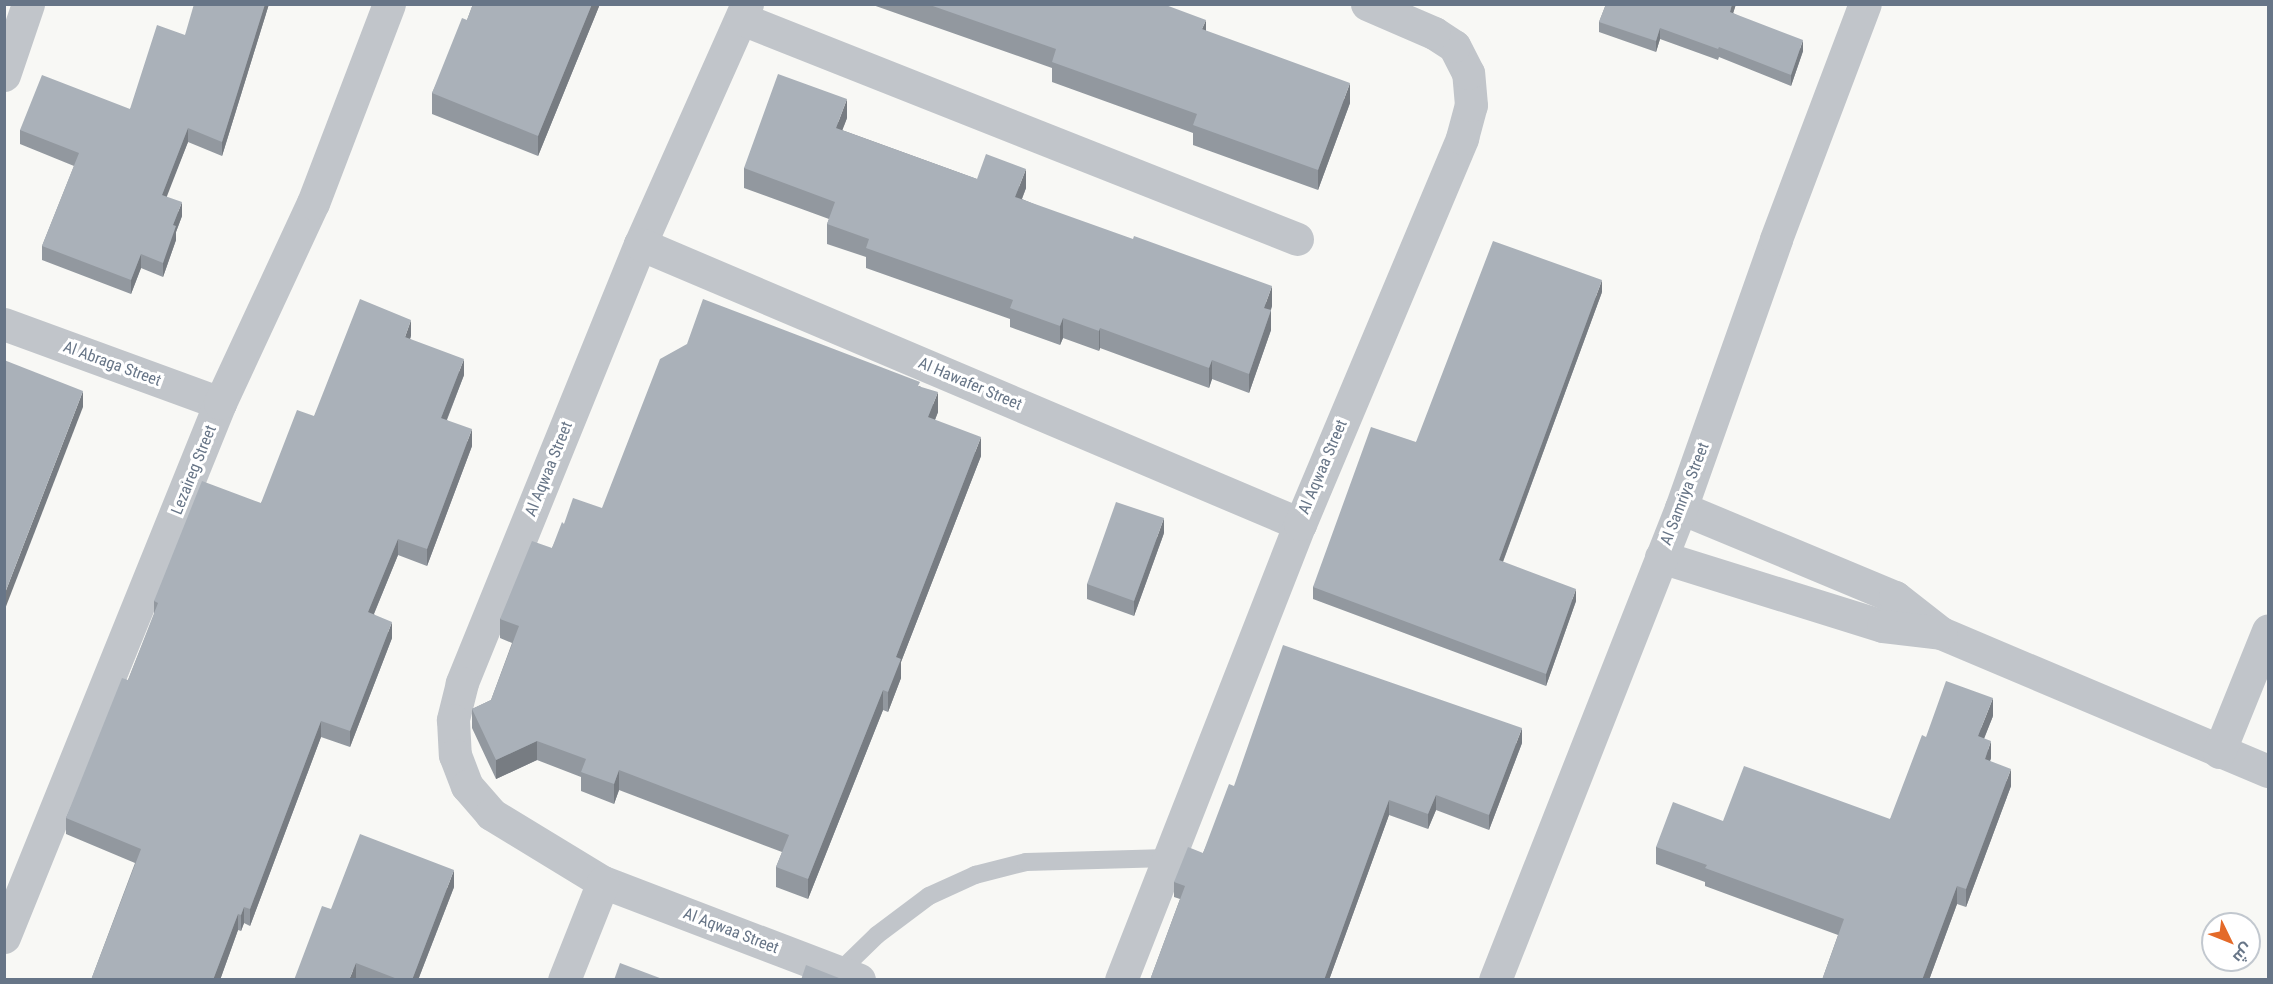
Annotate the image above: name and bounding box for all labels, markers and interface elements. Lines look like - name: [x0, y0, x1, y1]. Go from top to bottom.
- street label: Al Abraga Street: [60, 337, 164, 391]
- street label: Al Hawafer Street: [915, 354, 1025, 414]
- street label: Al Aqwaa Street: [1294, 417, 1352, 517]
- street label: Al Aqwaa Street: [521, 419, 577, 519]
- street label: Lezaireg Street: [167, 422, 221, 518]
- street label: Al Samriya Street: [1657, 440, 1713, 548]
- street label: Al Aqwaa Street: [681, 904, 781, 958]
- north arrow: [2201, 912, 2261, 972]
- text: ش: [2229, 939, 2257, 967]

